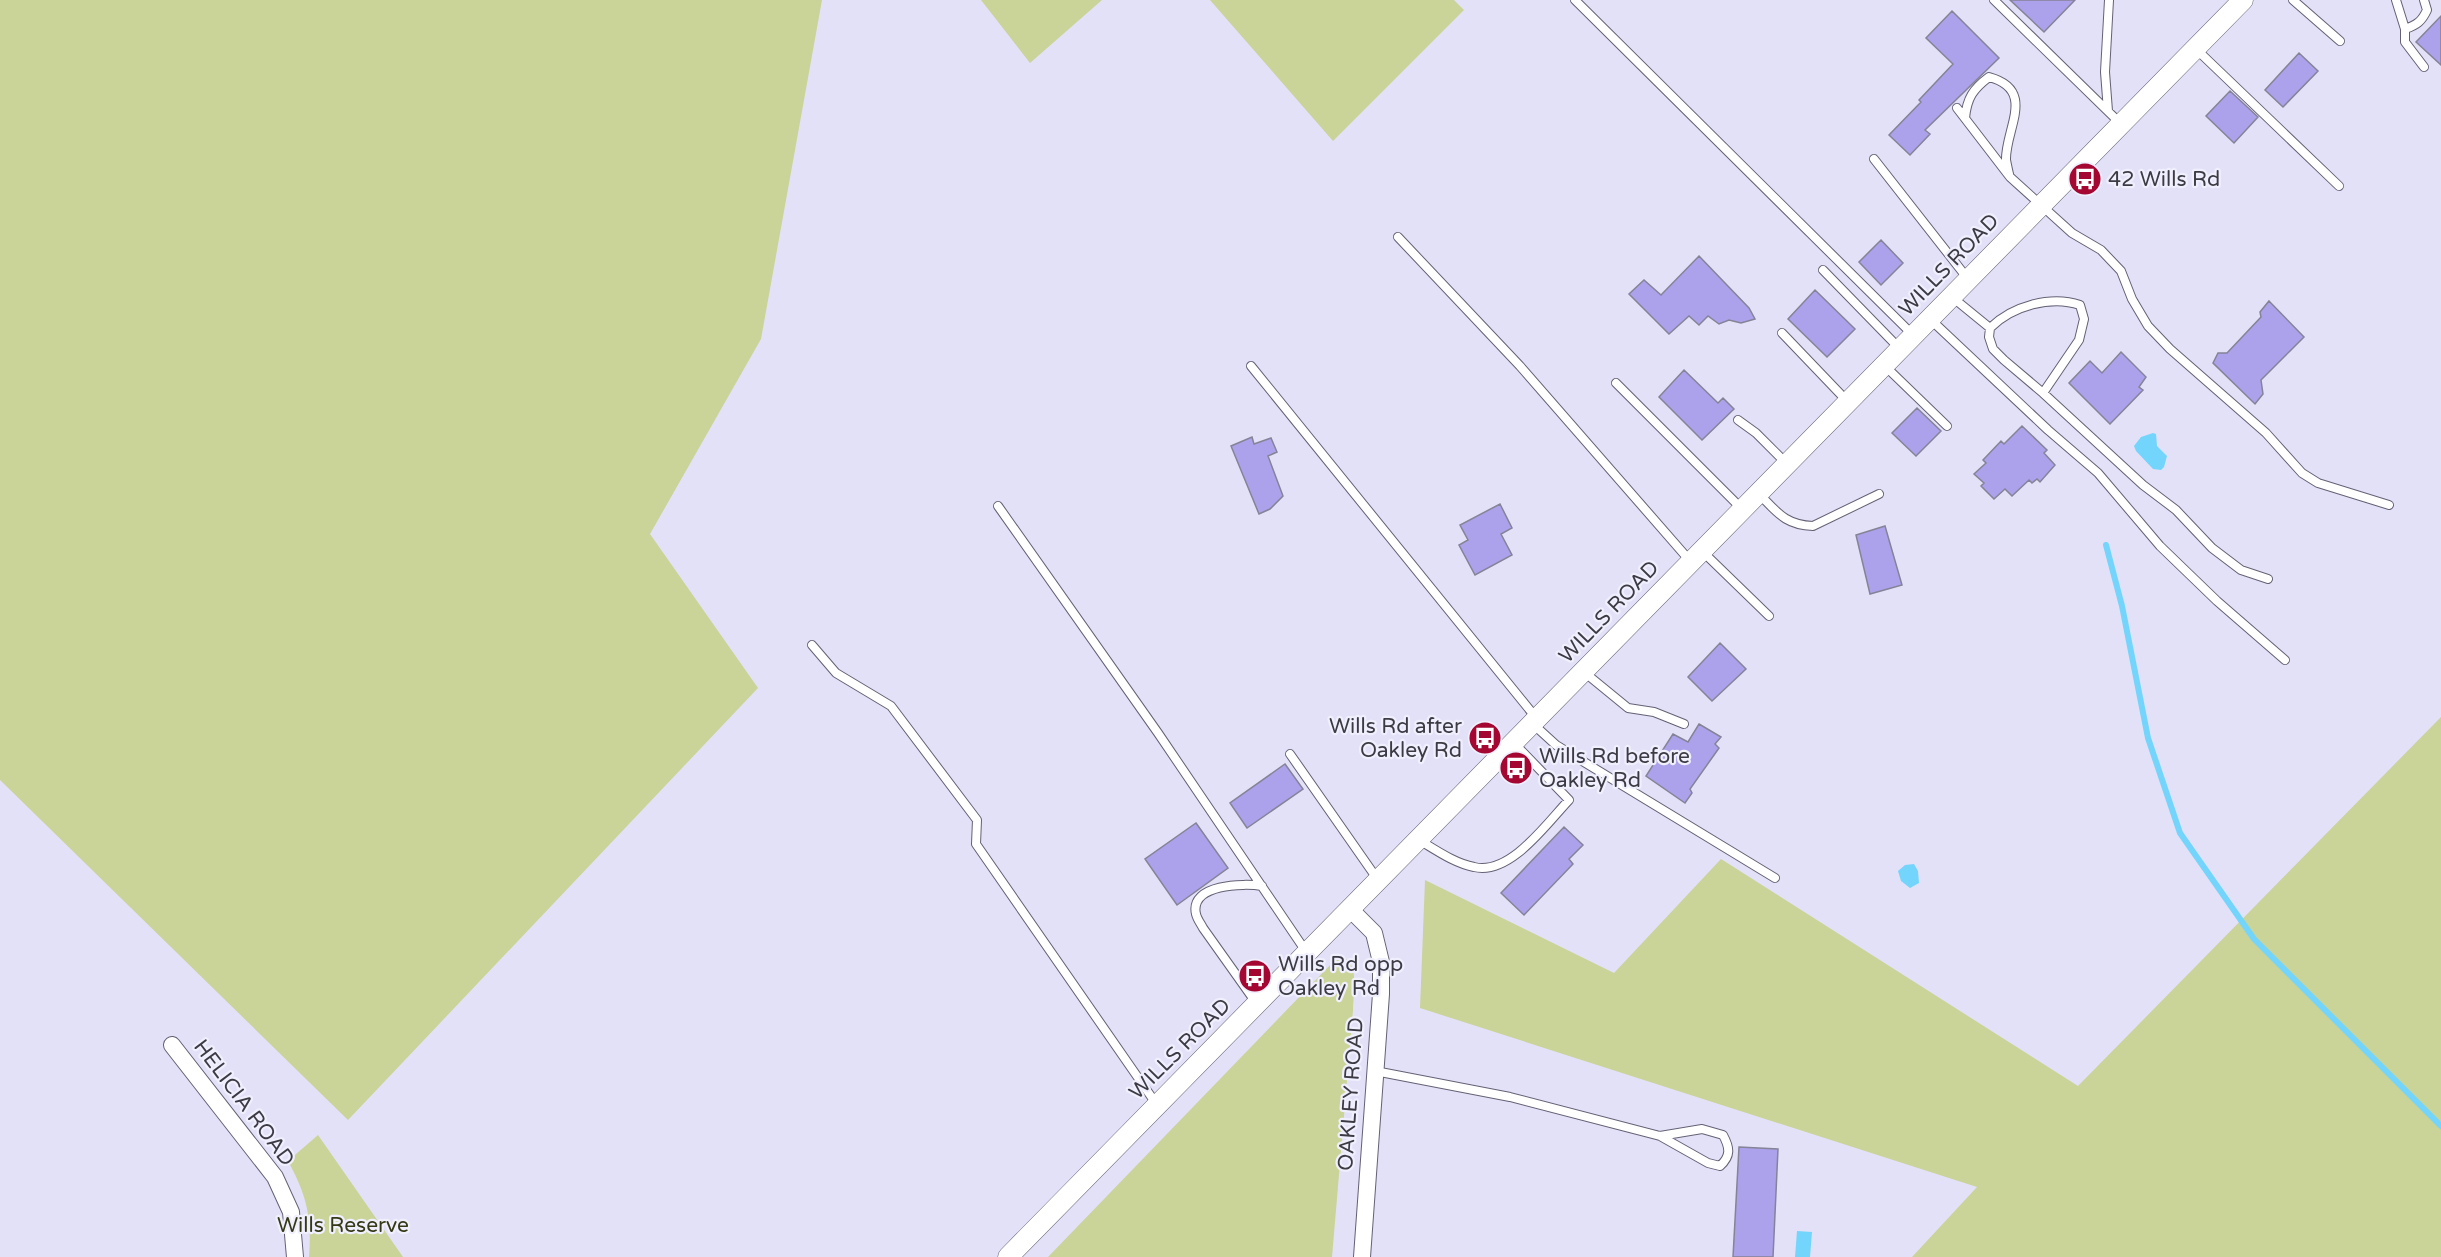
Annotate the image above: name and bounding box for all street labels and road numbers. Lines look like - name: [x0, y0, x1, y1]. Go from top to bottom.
- street label: WILLS ROAD: [1894, 209, 2004, 321]
- street label: WILLS ROAD: [1554, 556, 1664, 668]
- street label: WILLS ROAD: [1124, 993, 1236, 1105]
- street label: OAKLEY ROAD: [1333, 1016, 1369, 1172]
- street label: HELICIA ROAD: [188, 1035, 300, 1171]

